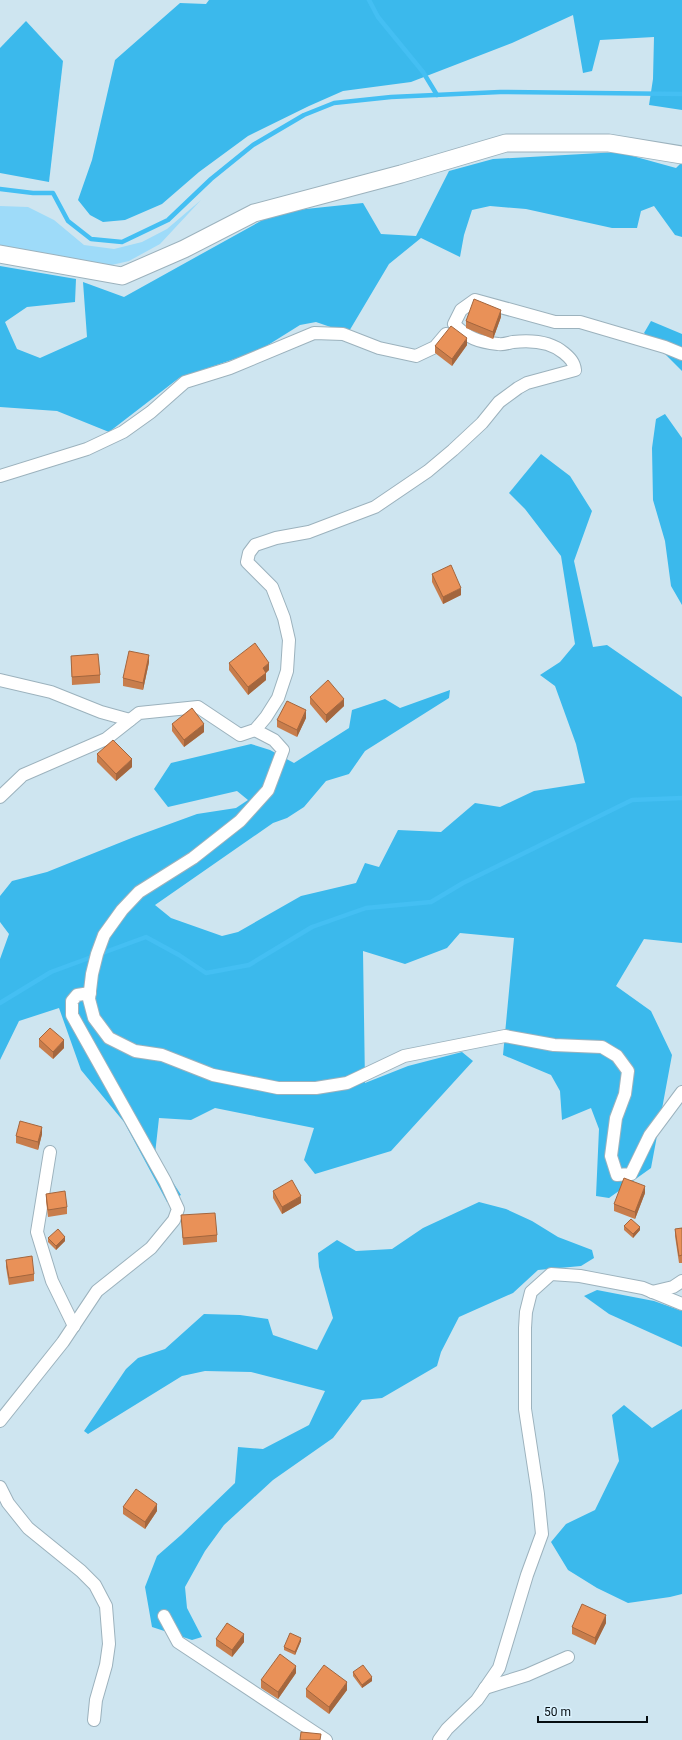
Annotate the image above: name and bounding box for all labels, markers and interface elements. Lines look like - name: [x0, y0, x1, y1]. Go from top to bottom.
- scale bar: [538, 1698, 647, 1724]
- text: 50 m: [544, 1705, 571, 1719]

